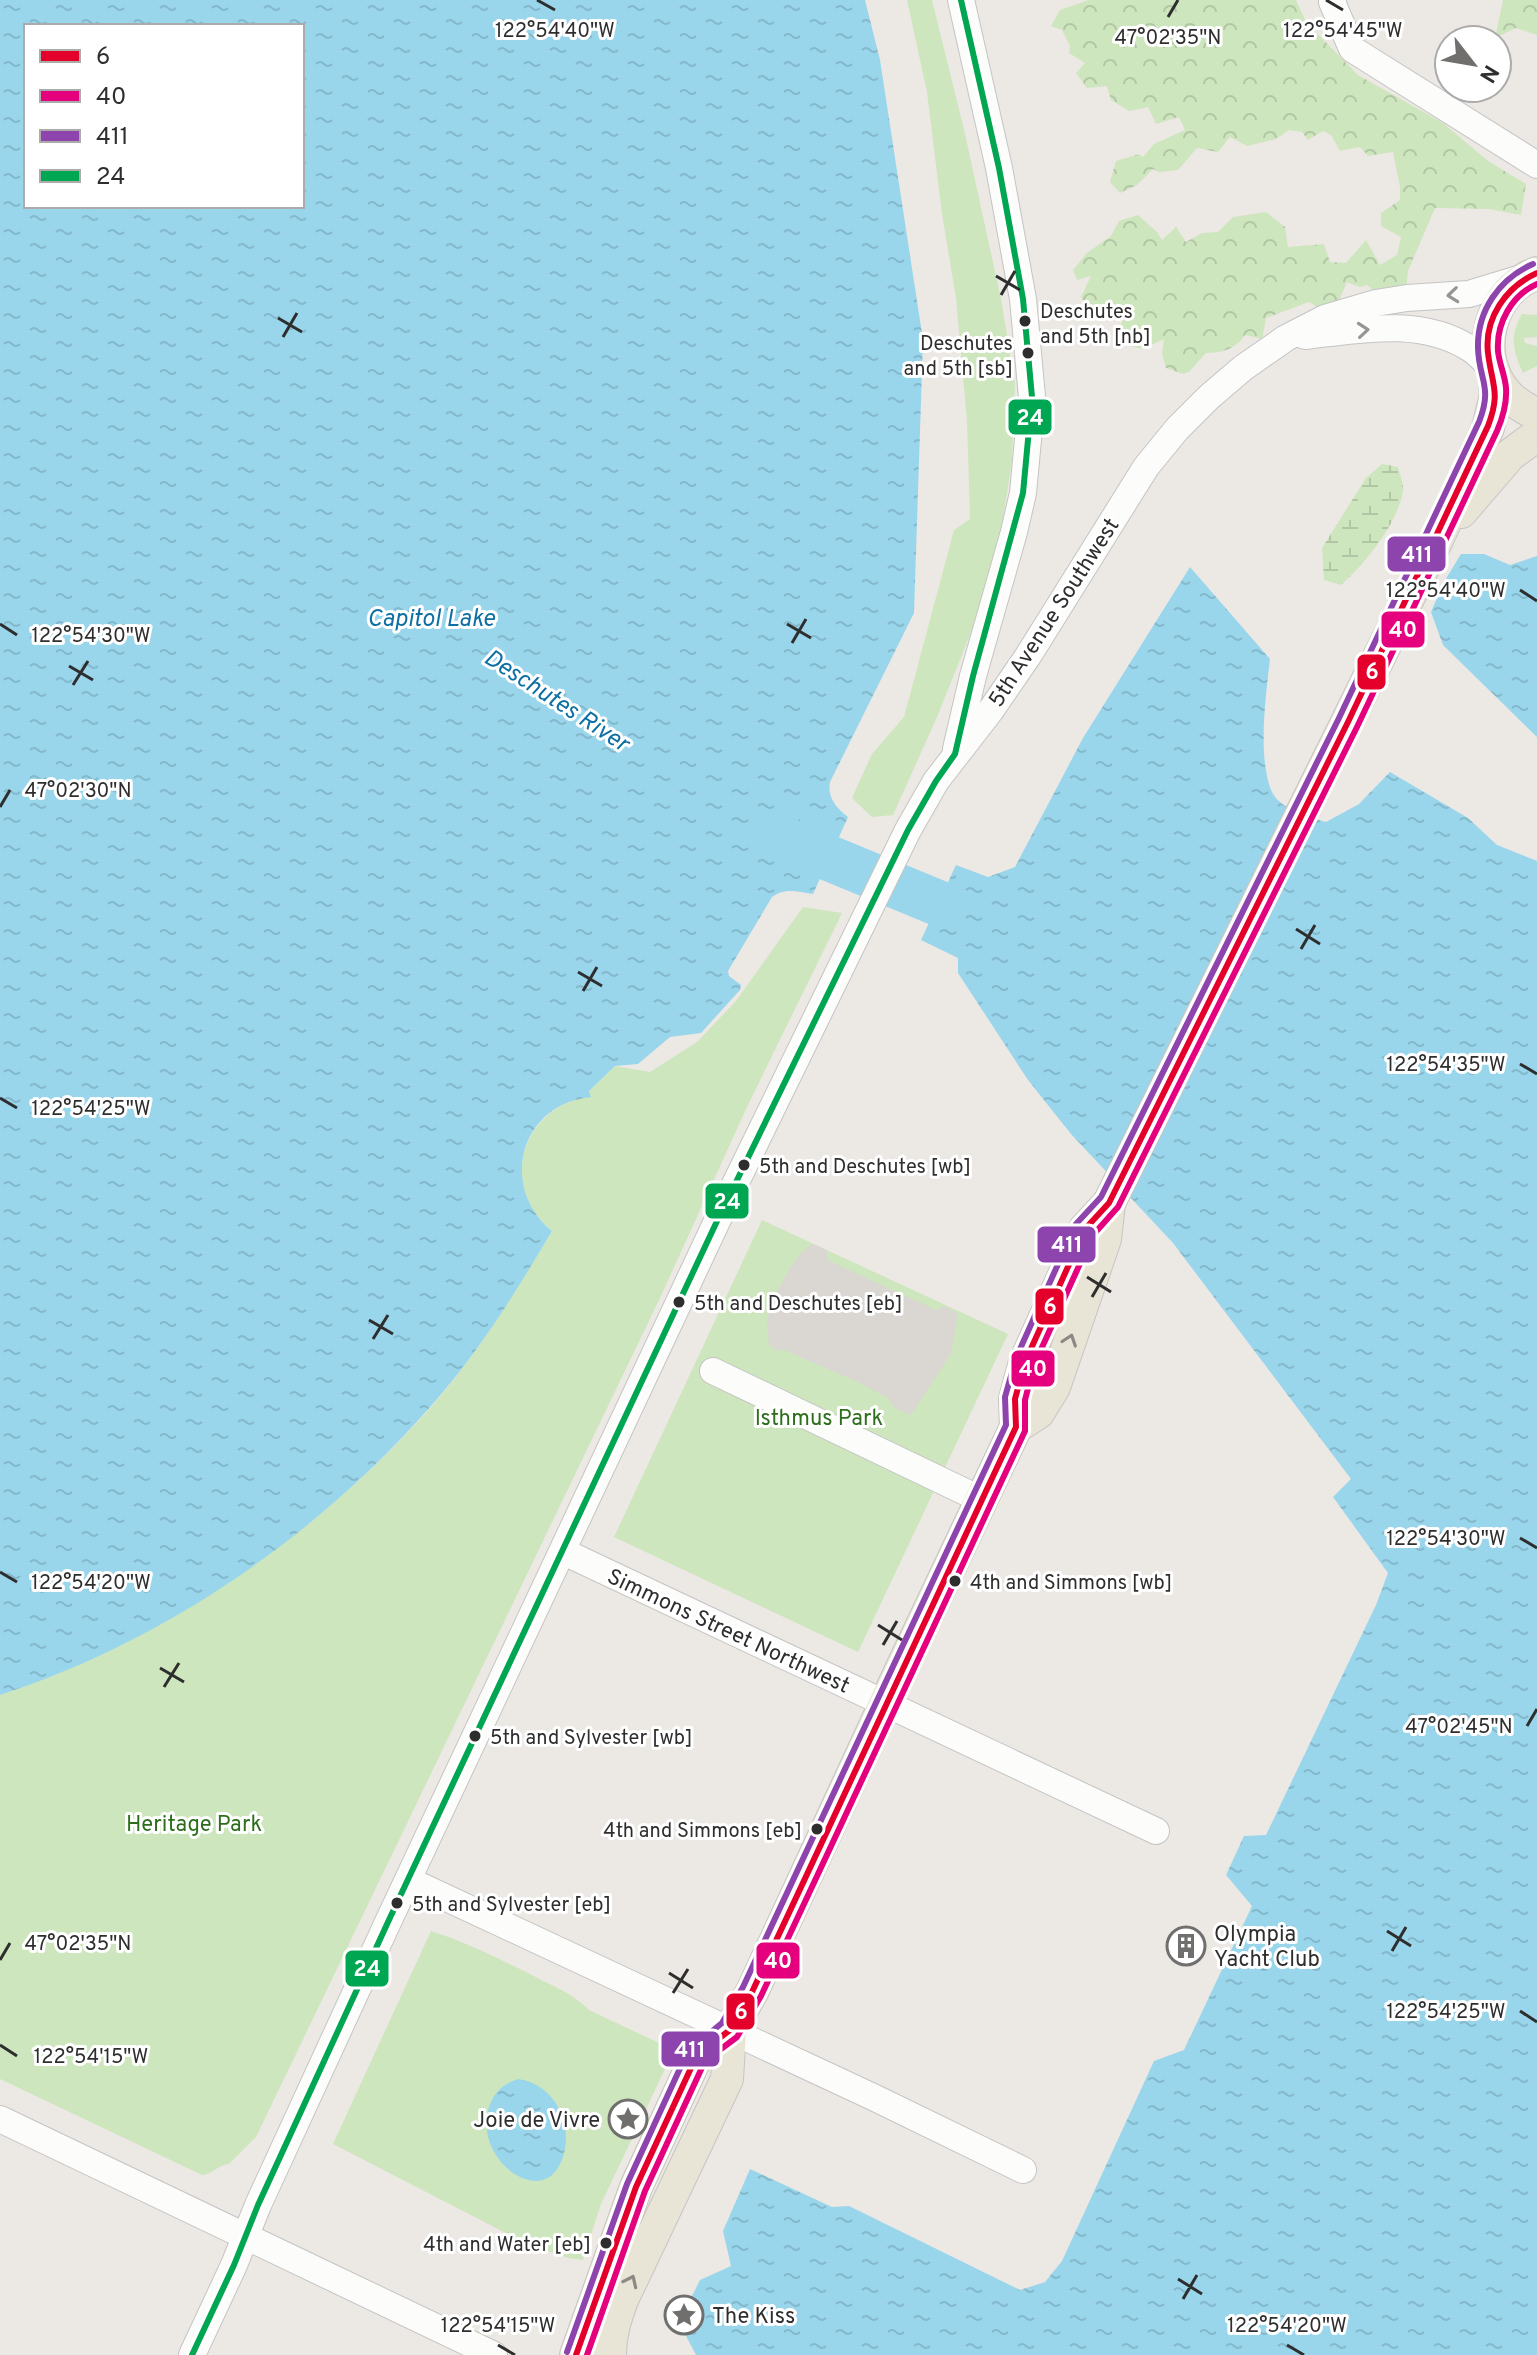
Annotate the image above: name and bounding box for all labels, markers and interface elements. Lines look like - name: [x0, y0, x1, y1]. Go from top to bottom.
- text: 122°54'40"W: [495, 19, 615, 45]
- text: 122°54'45"W: [1283, 19, 1403, 45]
- legend: [24, 24, 304, 208]
- north arrow: [1433, 24, 1513, 104]
- text: 47°02'35"N: [1115, 26, 1221, 52]
- text: 6: [96, 43, 110, 73]
- text: N: [1472, 59, 1504, 87]
- text: 40: [96, 83, 126, 113]
- text: 411: [96, 123, 129, 153]
- text: 24: [96, 163, 125, 193]
- one-way arrow: [1446, 287, 1459, 304]
- place label: Deschutes and 5th [nb]: [1040, 300, 1151, 351]
- marker: Deschutes and 5th [nb]: [1017, 313, 1033, 329]
- one-way arrow: [1357, 322, 1370, 339]
- place label: Deschutes and 5th [sb]: [904, 332, 1013, 383]
- marker: Deschutes and 5th [sb]: [1020, 345, 1036, 361]
- line badge: 24: [1007, 398, 1053, 436]
- text: 24: [1016, 406, 1044, 433]
- street label: 5th Avenue Southwest: [984, 514, 1126, 713]
- line badge: 411: [1386, 535, 1447, 573]
- text: 411: [1401, 543, 1433, 570]
- text: 122°54'40"W: [1386, 579, 1506, 605]
- water label: Capitol Lake: [367, 605, 496, 635]
- line badge: 40: [1380, 610, 1426, 649]
- text: 40: [1389, 618, 1417, 645]
- text: 122°54'30"W: [31, 624, 151, 650]
- water label: Deschutes River: [478, 644, 636, 761]
- line badge: 6: [1356, 653, 1387, 691]
- text: 6: [1365, 660, 1379, 687]
- text: 47°02'30"N: [24, 779, 132, 805]
- text: 122°54'35"W: [1387, 1053, 1505, 1079]
- text: 122°54'25"W: [31, 1097, 151, 1123]
- place label: 5th and Deschutes [wb]: [759, 1155, 971, 1181]
- marker: 5th and Deschutes [wb]: [736, 1157, 752, 1173]
- line badge: 24: [704, 1182, 750, 1220]
- text: 24: [713, 1190, 741, 1217]
- line badge: 411: [1036, 1225, 1097, 1264]
- text: 411: [1051, 1233, 1083, 1260]
- line badge: 6: [1034, 1287, 1065, 1326]
- place label: 5th and Deschutes [eb]: [694, 1292, 903, 1318]
- marker: 5th and Deschutes [eb]: [671, 1294, 687, 1310]
- text: 6: [1043, 1295, 1057, 1322]
- one-way arrow: [1061, 1334, 1077, 1348]
- line badge: 40: [1010, 1349, 1056, 1388]
- text: 40: [1019, 1357, 1047, 1384]
- park label: Isthmus Park: [755, 1406, 883, 1433]
- text: 122°54'30"W: [1386, 1527, 1506, 1553]
- street label: Simmons Street Northwest: [602, 1564, 854, 1700]
- text: 122°54'20"W: [31, 1571, 151, 1597]
- place label: 4th and Simmons [wb]: [970, 1571, 1172, 1597]
- marker: 4th and Simmons [wb]: [947, 1573, 963, 1589]
- text: 47°02'45"N: [1405, 1715, 1513, 1741]
- place label: 5th and Sylvester [wb]: [490, 1726, 692, 1752]
- marker: 5th and Sylvester [wb]: [467, 1728, 483, 1744]
- park label: Heritage Park: [126, 1812, 262, 1839]
- place label: 4th and Simmons [eb]: [603, 1819, 802, 1845]
- marker: 4th and Simmons [eb]: [809, 1821, 825, 1837]
- place label: 5th and Sylvester [eb]: [412, 1893, 611, 1919]
- marker: 5th and Sylvester [eb]: [389, 1895, 405, 1911]
- place label: Olympia Yacht Club: [1214, 1922, 1320, 1974]
- building icon: Olympia Yacht Club: [1165, 1925, 1207, 1967]
- text: 47°02'35"N: [25, 1932, 131, 1958]
- line badge: 40: [755, 1941, 801, 1980]
- line badge: 24: [344, 1949, 390, 1988]
- text: 40: [764, 1949, 792, 1976]
- text: 24: [353, 1957, 381, 1984]
- line badge: 6: [725, 1992, 756, 2031]
- text: 6: [734, 2000, 748, 2027]
- text: 122°54'25"W: [1386, 2000, 1506, 2026]
- line badge: 411: [660, 2030, 721, 2068]
- text: 411: [674, 2038, 706, 2065]
- text: 122°54'15"W: [34, 2045, 148, 2071]
- place icon: Joie de Vivre: [607, 2098, 649, 2140]
- place label: Joie de Vivre: [473, 2108, 600, 2135]
- place label: 4th and Water [eb]: [423, 2233, 591, 2259]
- marker: 4th and Water [eb]: [598, 2235, 614, 2251]
- one-way arrow: [621, 2274, 637, 2289]
- place icon: The Kiss: [663, 2294, 705, 2336]
- place label: The Kiss: [712, 2304, 795, 2331]
- text: 122°54'15"W: [441, 2314, 555, 2340]
- text: 122°54'20"W: [1227, 2314, 1347, 2340]

